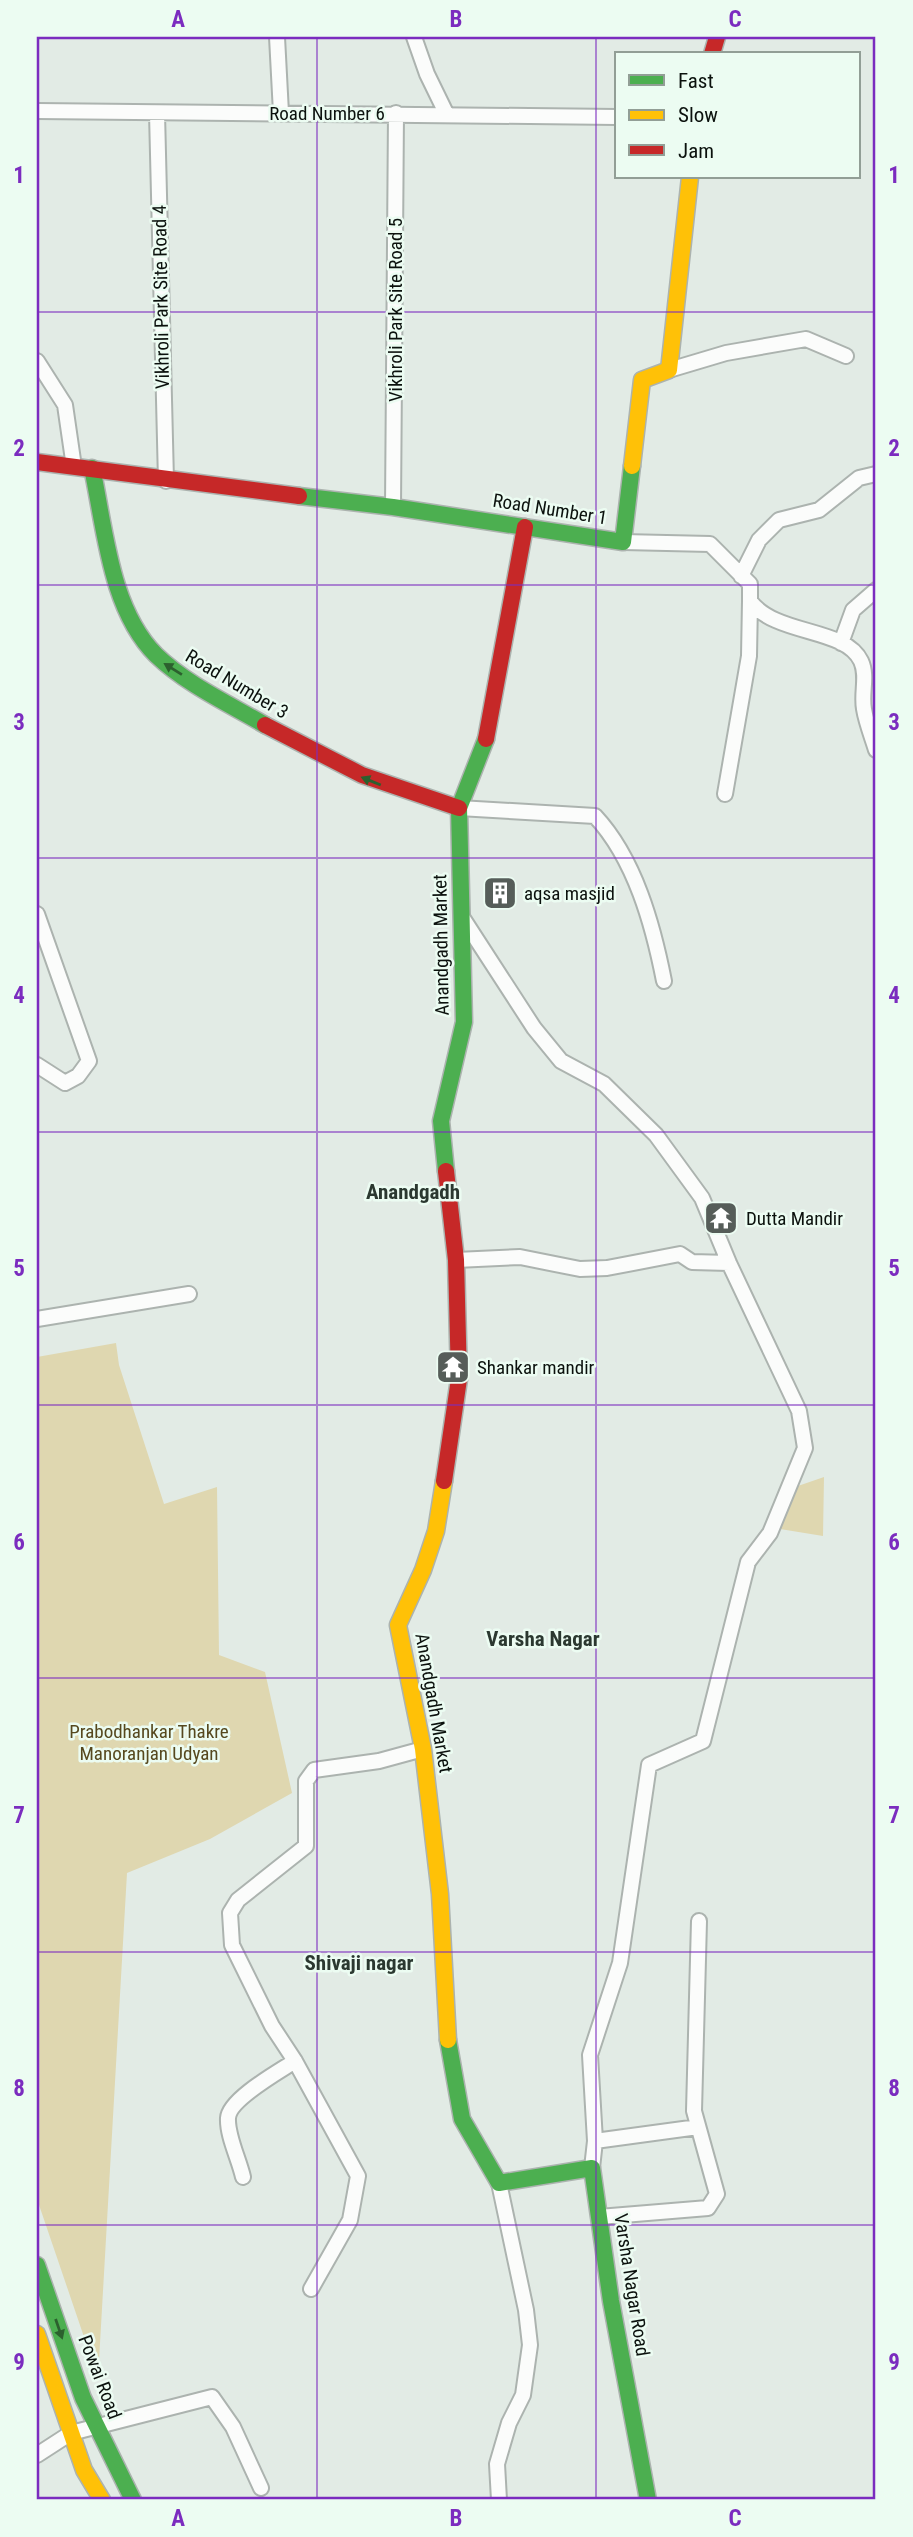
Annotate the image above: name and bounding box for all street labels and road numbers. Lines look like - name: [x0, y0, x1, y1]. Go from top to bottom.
- street label: Road Number 6: [269, 102, 385, 125]
- street label: Vikhroli Park Site Road 4: [148, 205, 174, 389]
- street label: Vikhroli Park Site Road 5: [384, 218, 407, 402]
- street label: Road Number 1: [491, 489, 609, 529]
- street label: Road Number 3: [182, 644, 292, 724]
- street label: Anandgadh Market: [428, 874, 454, 1016]
- street label: Anandgadh Market: [410, 1631, 458, 1775]
- street label: Varsha Nagar Road: [609, 2212, 655, 2358]
- street label: Powai Road: [73, 2332, 127, 2422]

